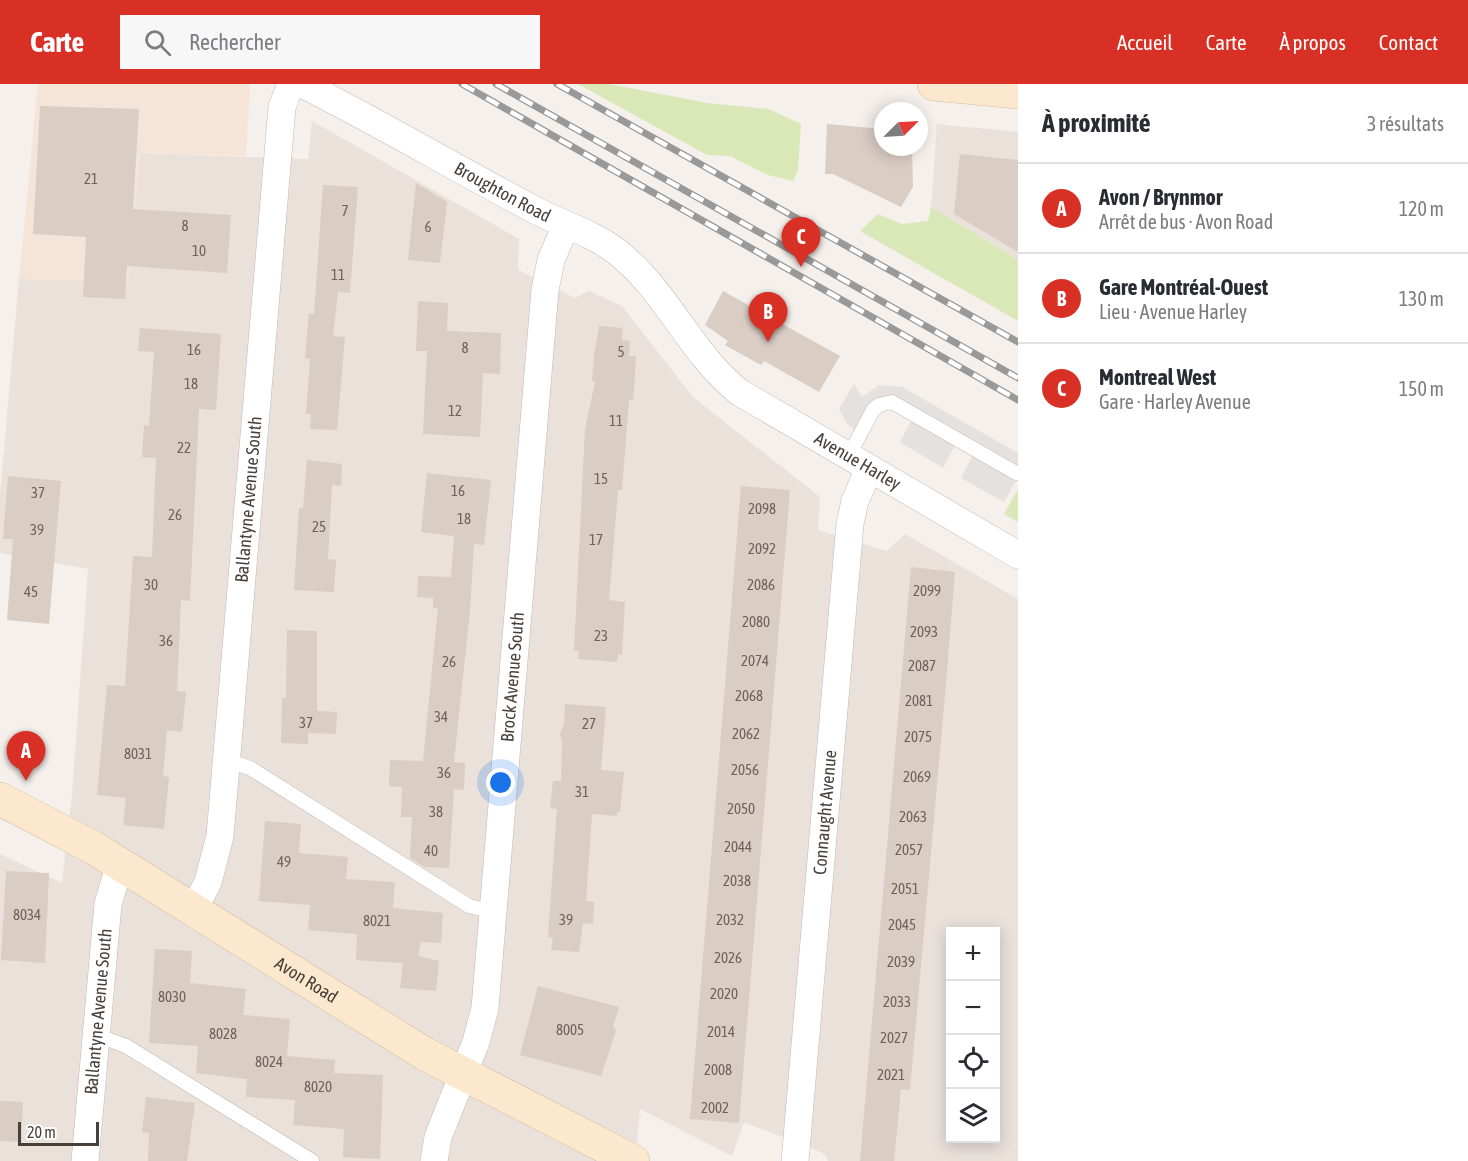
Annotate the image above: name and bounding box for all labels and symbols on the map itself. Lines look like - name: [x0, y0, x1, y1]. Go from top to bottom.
- north arrow: [874, 102, 928, 156]
- street label: Broughton Road: [451, 157, 554, 226]
- house number: 21: [84, 170, 98, 187]
- house number: 7: [341, 202, 349, 219]
- house number: 8: [181, 217, 189, 234]
- house number: 6: [424, 218, 432, 235]
- pin: C: [782, 218, 820, 267]
- house number: 10: [192, 242, 206, 259]
- house number: 11: [331, 266, 345, 283]
- pin: B: [748, 292, 788, 342]
- house number: 8: [461, 339, 469, 356]
- house number: 16: [187, 341, 201, 358]
- house number: 5: [617, 343, 625, 360]
- house number: 18: [184, 375, 198, 392]
- house number: 12: [448, 402, 462, 419]
- house number: 11: [609, 412, 623, 429]
- street label: Ballantyne Avenue South: [231, 415, 266, 583]
- street label: Avenue Harley: [811, 427, 905, 494]
- house number: 22: [177, 439, 191, 456]
- house number: 15: [594, 470, 608, 487]
- house number: 16: [451, 482, 465, 499]
- house number: 37: [31, 484, 45, 501]
- house number: 2098: [748, 500, 776, 517]
- house number: 26: [168, 506, 182, 523]
- house number: 18: [457, 510, 471, 527]
- house number: 25: [312, 518, 326, 535]
- house number: 39: [30, 521, 44, 538]
- house number: 17: [589, 531, 603, 548]
- house number: 2092: [748, 540, 776, 557]
- house number: 30: [144, 576, 158, 593]
- house number: 2086: [747, 576, 775, 593]
- house number: 2099: [913, 582, 941, 599]
- house number: 45: [24, 583, 38, 600]
- street label: Brock Avenue South: [496, 611, 528, 743]
- house number: 2080: [742, 613, 770, 630]
- house number: 2093: [910, 623, 938, 640]
- house number: 23: [594, 627, 608, 644]
- house number: 36: [159, 632, 173, 649]
- house number: 2074: [741, 652, 769, 669]
- house number: 26: [442, 653, 456, 670]
- house number: 2087: [908, 657, 936, 674]
- house number: 2068: [735, 687, 763, 704]
- house number: 2081: [905, 692, 933, 709]
- house number: 34: [434, 708, 448, 725]
- house number: 37: [299, 714, 313, 731]
- house number: 27: [582, 715, 596, 732]
- house number: 2062: [732, 725, 760, 742]
- house number: 2075: [904, 728, 932, 745]
- pin: A: [6, 732, 46, 781]
- house number: 8031: [124, 745, 152, 762]
- street label: Connaught Avenue: [809, 749, 840, 876]
- house number: 2056: [731, 761, 759, 778]
- house number: 36: [437, 764, 451, 781]
- your location: [486, 768, 515, 797]
- house number: 2069: [903, 768, 931, 785]
- house number: 31: [575, 783, 589, 800]
- house number: 2050: [727, 800, 755, 817]
- house number: 38: [429, 803, 443, 820]
- house number: 2063: [899, 808, 927, 825]
- house number: 2044: [724, 838, 752, 855]
- house number: 2057: [895, 841, 923, 858]
- house number: 40: [424, 842, 438, 859]
- house number: 49: [277, 853, 291, 870]
- house number: 2038: [723, 872, 751, 889]
- house number: 2051: [891, 880, 919, 897]
- house number: 8034: [13, 906, 41, 923]
- house number: 39: [559, 911, 573, 928]
- house number: 2032: [716, 911, 744, 928]
- house number: 8021: [363, 912, 391, 929]
- house number: 2045: [888, 916, 916, 933]
- street label: Ballantyne Avenue South: [80, 928, 116, 1095]
- house number: 2026: [714, 949, 742, 966]
- street label: Avon Road: [271, 952, 342, 1007]
- house number: 2039: [887, 953, 915, 970]
- house number: 2020: [710, 985, 738, 1002]
- house number: 8030: [158, 988, 186, 1005]
- house number: 2033: [883, 993, 911, 1010]
- house number: 8005: [556, 1021, 584, 1038]
- house number: 2014: [707, 1023, 735, 1040]
- house number: 8028: [209, 1025, 237, 1042]
- house number: 2027: [880, 1029, 908, 1046]
- house number: 8024: [255, 1053, 283, 1070]
- house number: 2008: [704, 1061, 732, 1078]
- house number: 2021: [877, 1066, 905, 1083]
- house number: 8020: [304, 1078, 332, 1095]
- house number: 2002: [701, 1099, 729, 1116]
- scale bar: [18, 1119, 99, 1146]

